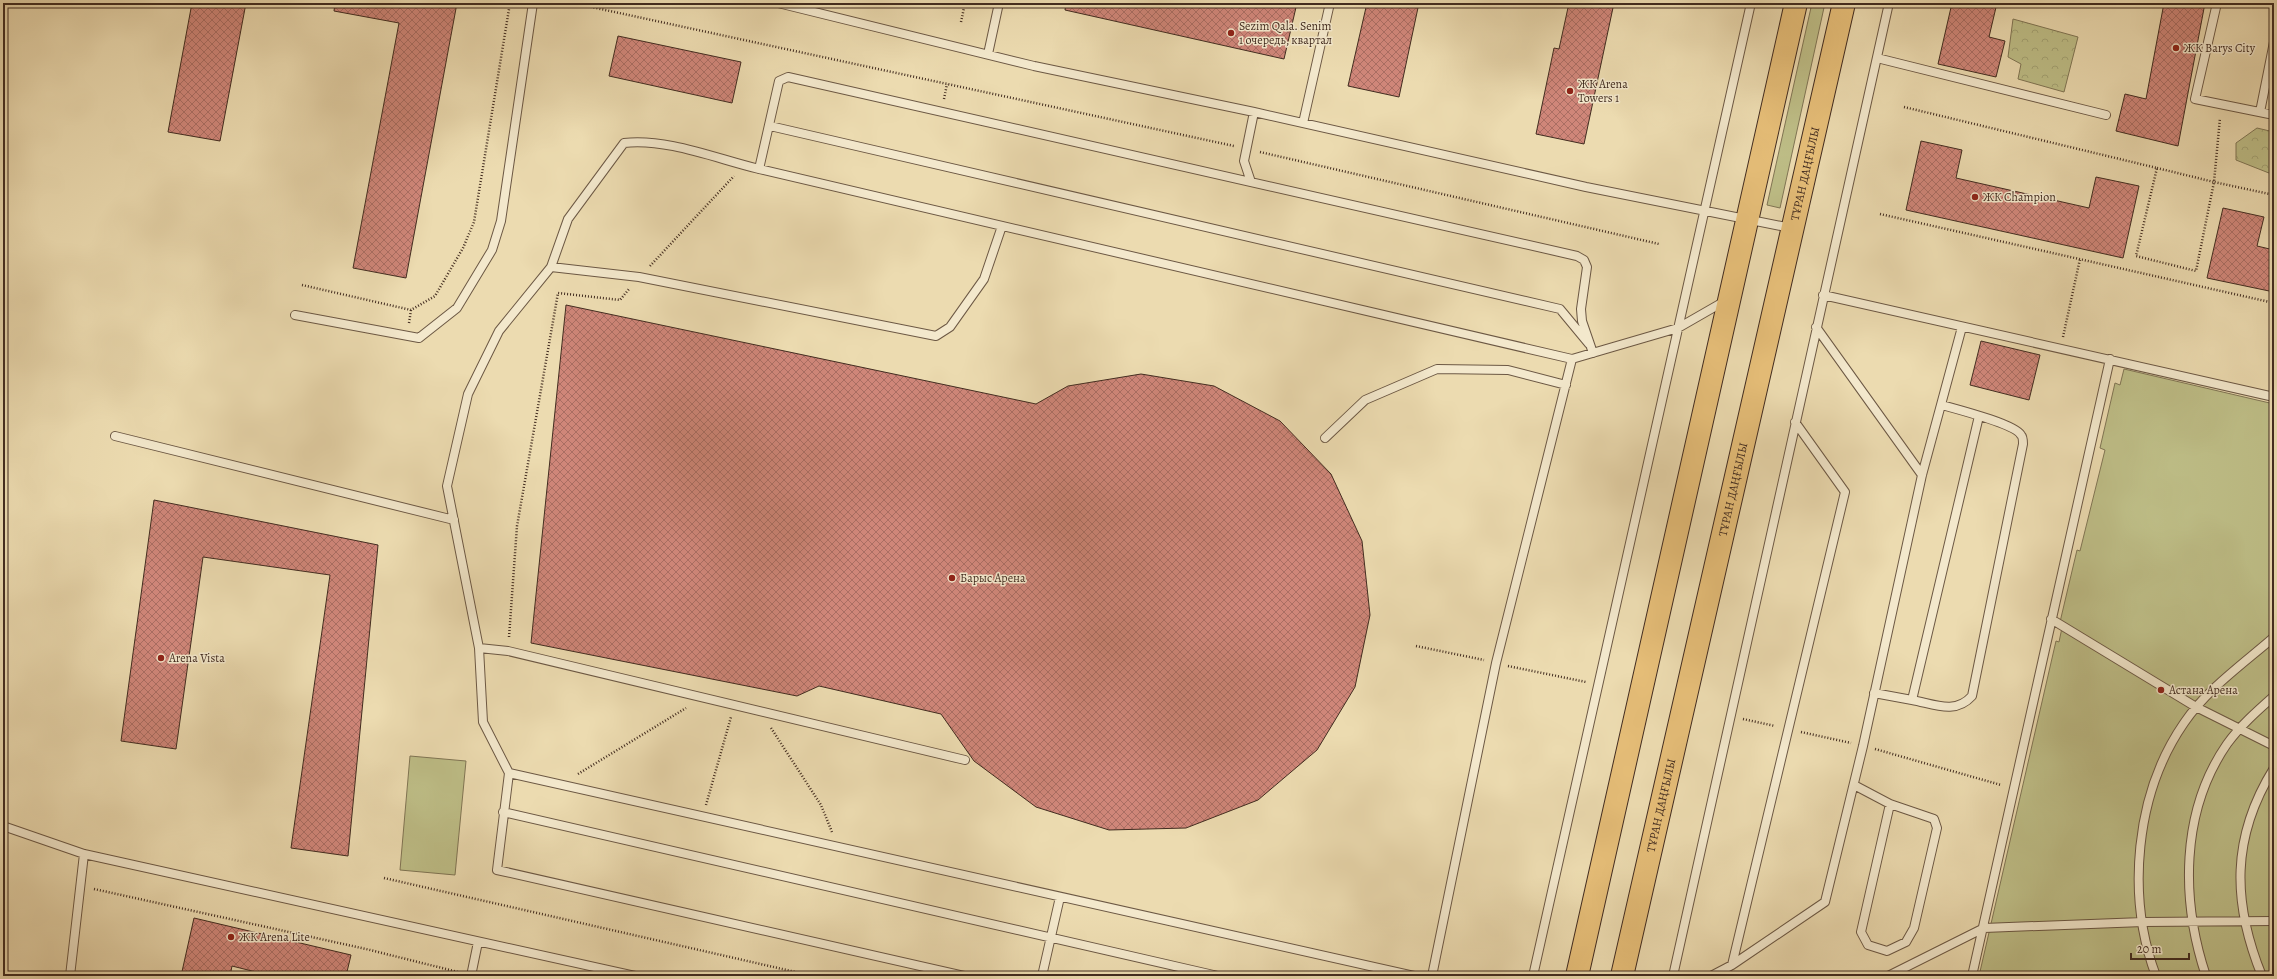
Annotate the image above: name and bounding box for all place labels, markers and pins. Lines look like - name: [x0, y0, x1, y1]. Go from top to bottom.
- place label: Sezim Qala. Senim 1 очередь, квартал: [1239, 18, 1332, 48]
- marker: Sezim Qala. Senim 1 очередь, квартал: [1226, 28, 1236, 38]
- place label: ЖК Barys City: [2184, 40, 2256, 56]
- marker: ЖК Barys City: [2171, 43, 2181, 53]
- place label: ЖК Arena Towers 1: [1578, 76, 1628, 106]
- marker: ЖК Arena Towers 1: [1565, 86, 1575, 96]
- place label: ЖК Champion: [1983, 189, 2056, 205]
- marker: ЖК Champion: [1970, 192, 1980, 202]
- place label: Барыс Арена: [960, 570, 1026, 586]
- marker: Барыс Арена: [947, 573, 957, 583]
- place label: Arena Vista: [168, 650, 225, 666]
- marker: Arena Vista: [156, 653, 166, 663]
- place label: Астана Арена: [2168, 682, 2238, 698]
- marker: Астана Арена: [2156, 685, 2166, 695]
- place label: ЖК Arena Lite: [239, 929, 310, 945]
- marker: ЖК Arena Lite: [226, 932, 236, 942]

